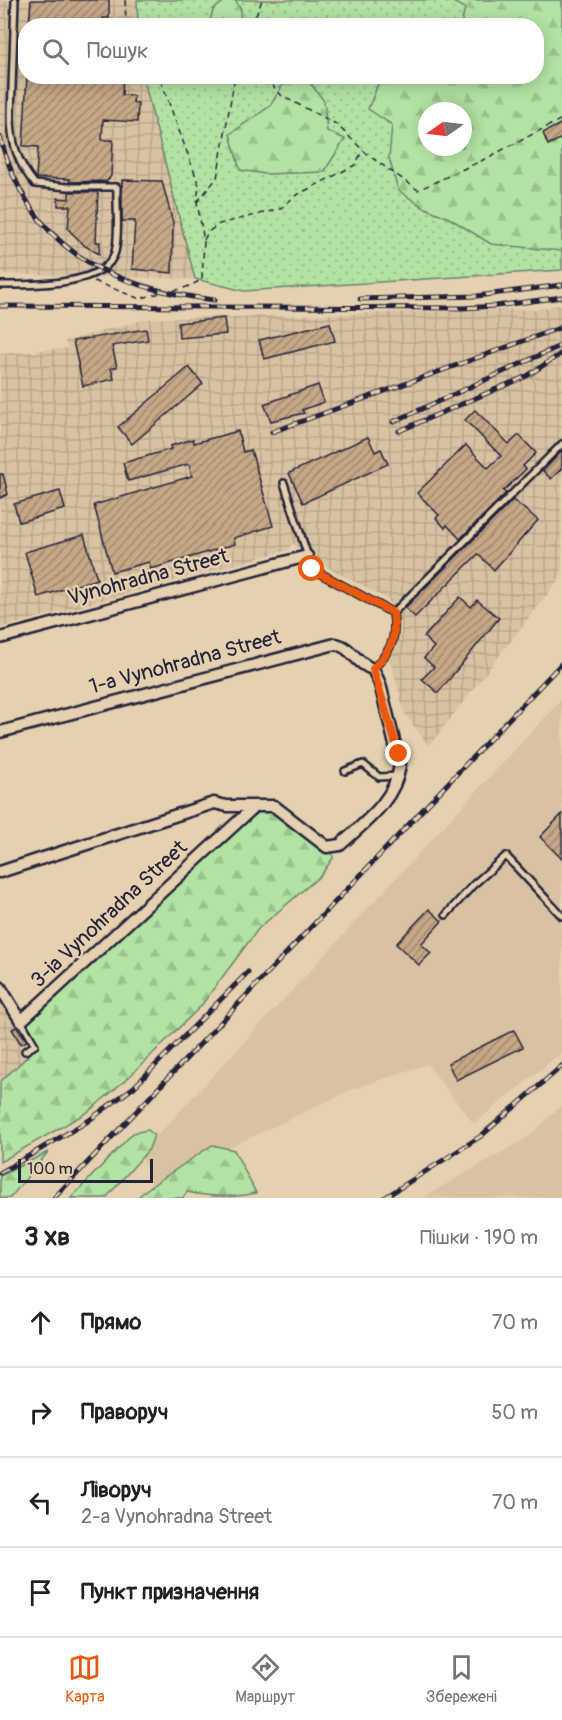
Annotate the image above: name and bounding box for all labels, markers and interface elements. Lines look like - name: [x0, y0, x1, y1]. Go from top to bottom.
- search box: [18, 18, 544, 84]
- icon: search: [39, 35, 72, 68]
- text: Пошук: [87, 37, 148, 65]
- north arrow: [418, 102, 472, 156]
- street label: Vynohradna Street: [64, 542, 232, 611]
- route start: [298, 555, 324, 581]
- street label: 1-a Vynohradna Street: [86, 623, 284, 701]
- route end: [385, 740, 411, 766]
- street label: 3-ia Vynohradna Street: [25, 834, 193, 994]
- scale bar: [18, 1156, 153, 1184]
- text: 100 m: [27, 1159, 73, 1179]
- text: 3 хв: [24, 1221, 70, 1253]
- text: Пішки · 190 m: [420, 1225, 538, 1250]
- icon: ahead: [24, 1306, 57, 1339]
- text: Прямо: [81, 1308, 141, 1336]
- text: 70 m: [492, 1310, 538, 1335]
- icon: right: [24, 1396, 57, 1429]
- text: Праворуч: [81, 1398, 168, 1426]
- text: 50 m: [491, 1400, 538, 1425]
- text: Ліворуч: [81, 1476, 152, 1504]
- icon: left: [24, 1486, 57, 1519]
- text: 70 m: [492, 1490, 538, 1515]
- text: 2-a Vynohradna Street: [81, 1504, 272, 1529]
- icon: arrive: [24, 1576, 57, 1609]
- text: Пункт призначення: [81, 1578, 259, 1606]
- tab: Карта: [65, 1651, 105, 1707]
- tab: Маршрут: [235, 1651, 295, 1707]
- tab: Збережені: [426, 1651, 497, 1707]

